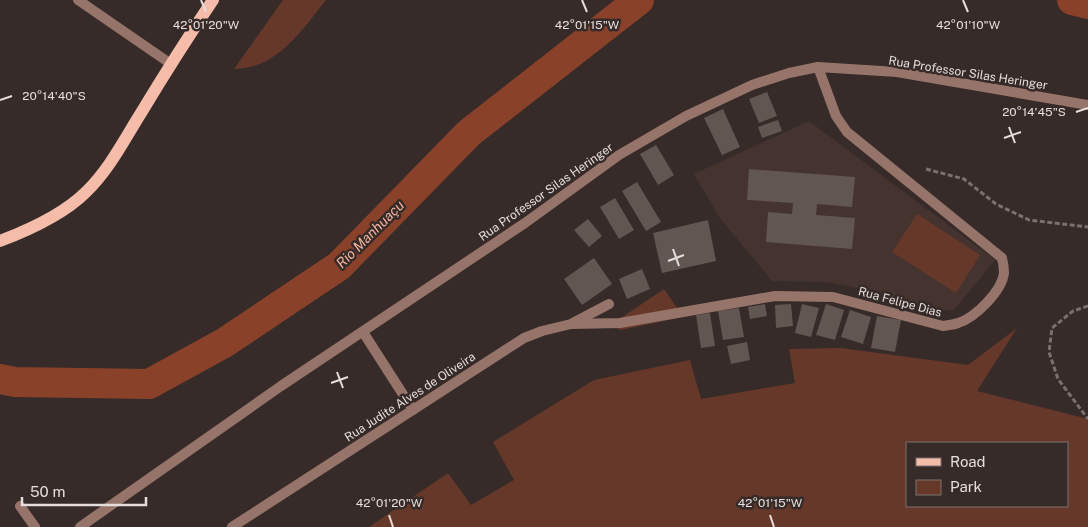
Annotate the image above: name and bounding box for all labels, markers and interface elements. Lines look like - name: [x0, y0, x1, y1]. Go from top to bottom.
- text: 42°01'20"W: [173, 18, 240, 32]
- text: 42°01'15"W: [555, 18, 620, 32]
- text: 42°01'10"W: [936, 18, 1001, 32]
- street label: Rua Professor Silas Heringer: [887, 54, 1049, 93]
- text: 20°14'40"S: [22, 89, 86, 103]
- text: 20°14'45"S: [1002, 105, 1066, 119]
- street label: Rua Professor Silas Heringer: [476, 140, 616, 244]
- water label: Rio Manhuaçu: [333, 197, 407, 271]
- street label: Rua Felipe Dias: [857, 284, 943, 320]
- street label: Rua Judite Alves de Oliveira: [342, 349, 478, 445]
- legend: [906, 442, 1068, 507]
- text: Road: [950, 453, 986, 470]
- scale bar: [22, 474, 146, 506]
- text: Park: [950, 478, 982, 495]
- text: 50 m: [30, 483, 65, 500]
- text: 42°01'20"W: [356, 496, 423, 510]
- text: 42°01'15"W: [738, 496, 803, 510]

